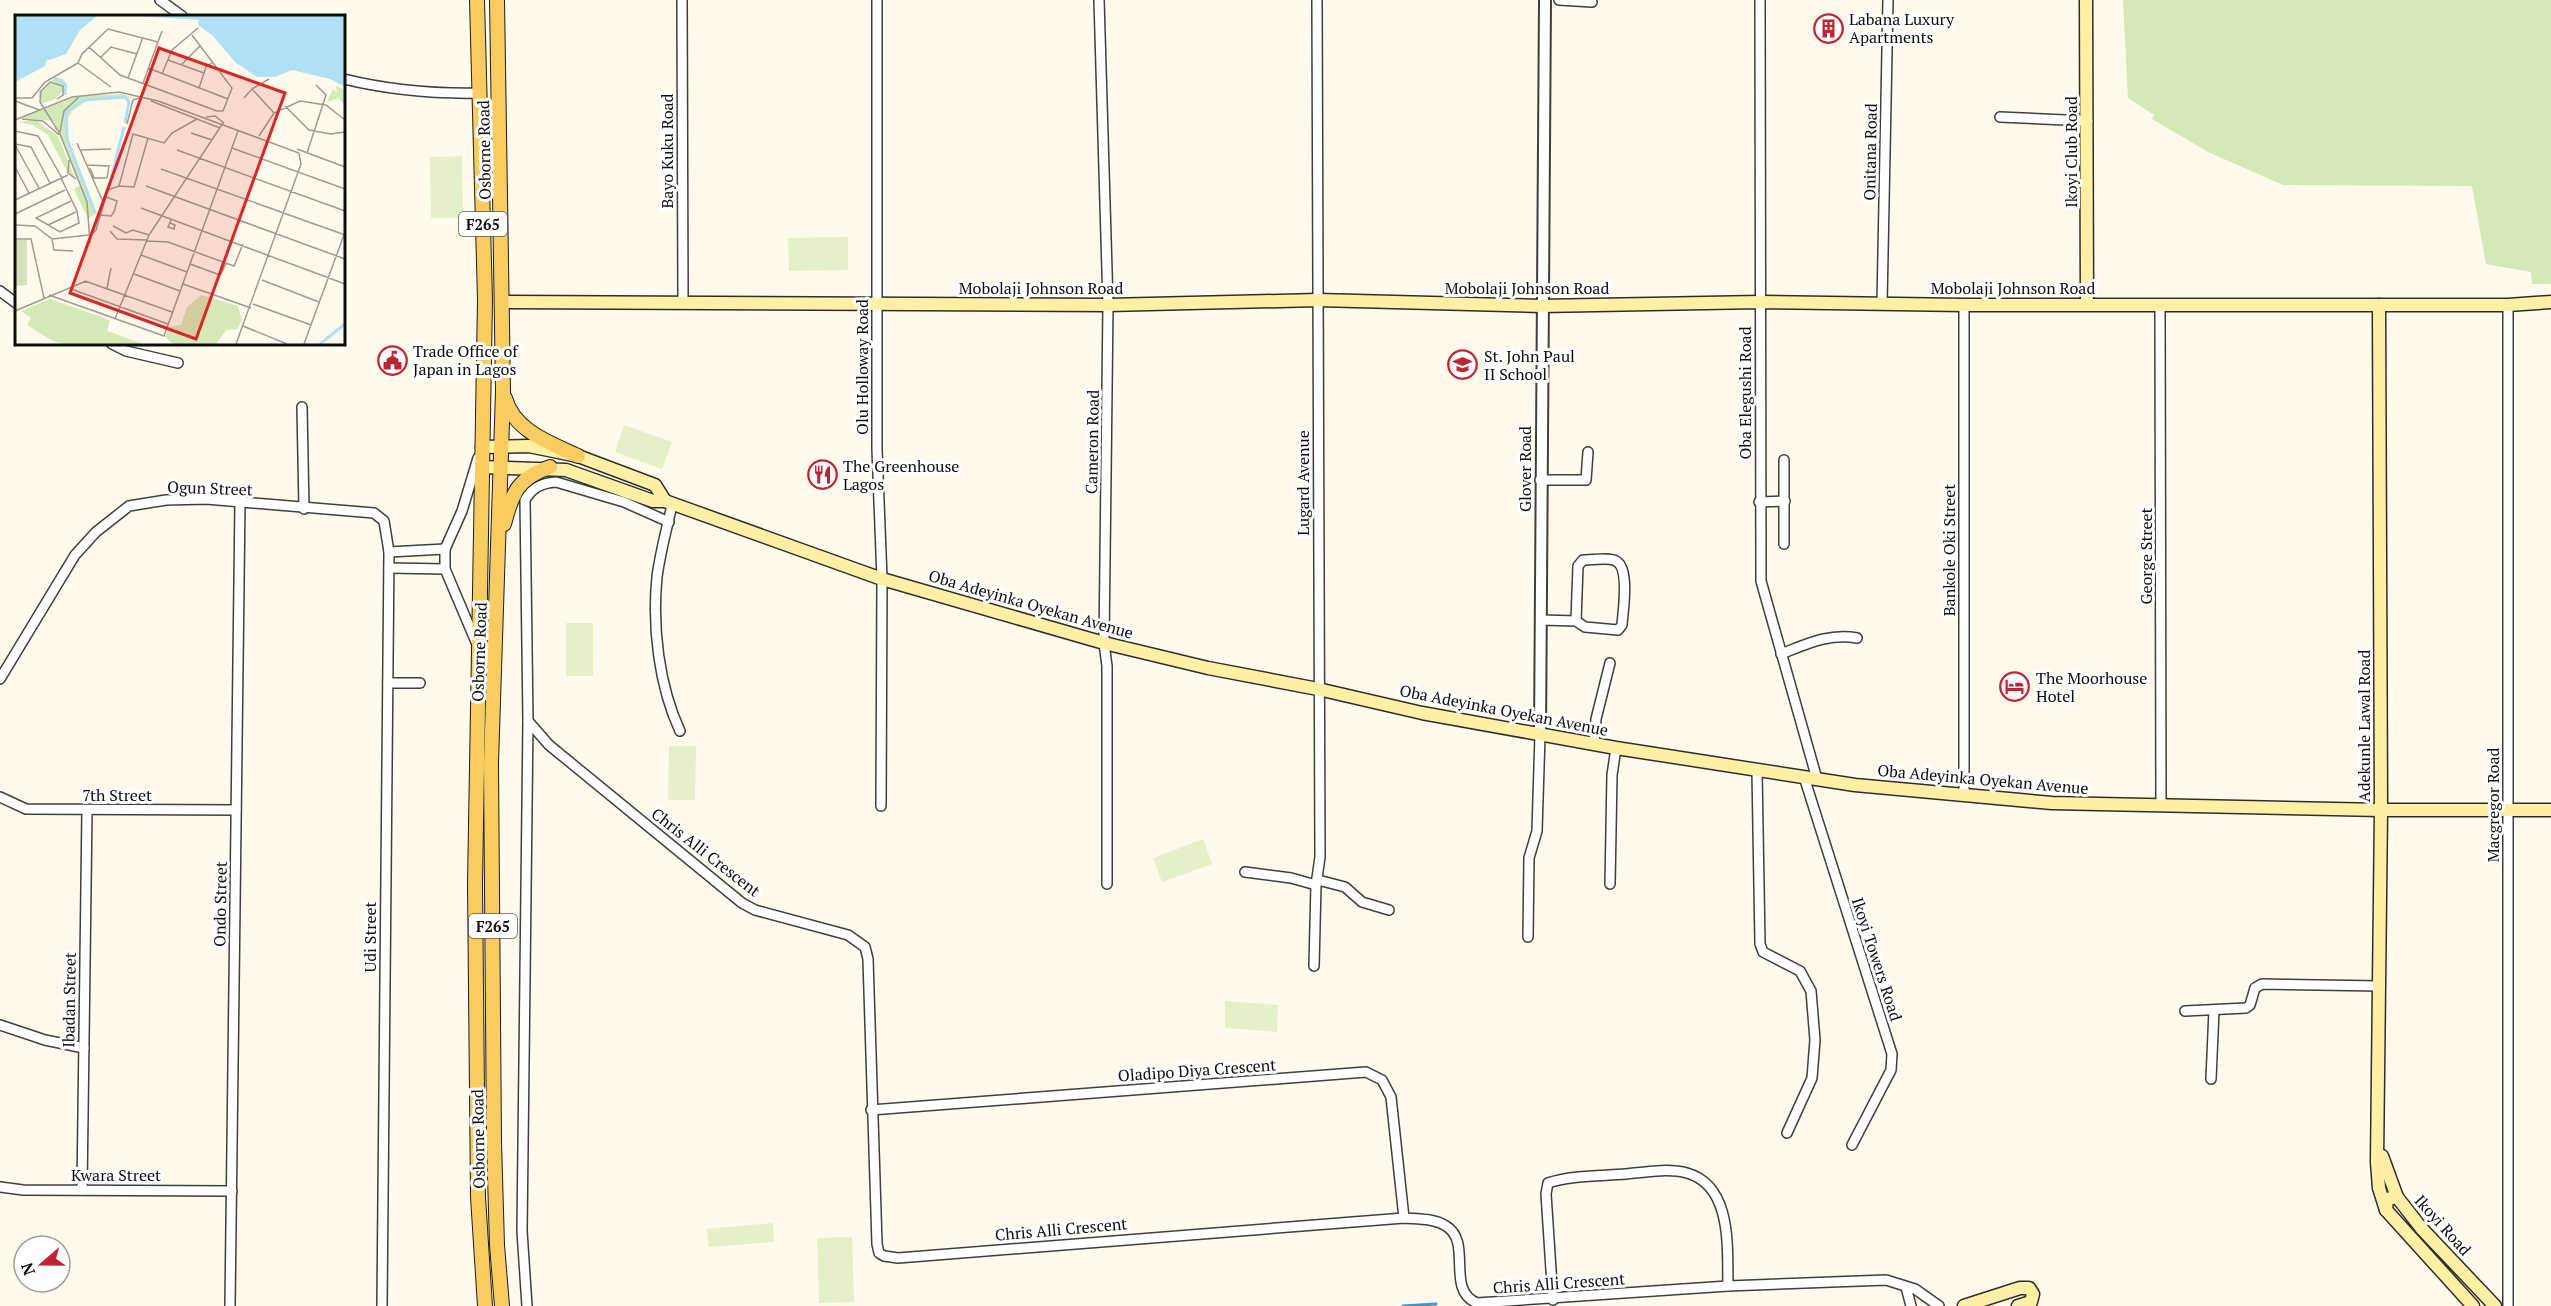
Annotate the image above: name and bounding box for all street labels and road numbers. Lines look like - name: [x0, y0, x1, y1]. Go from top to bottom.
- street label: Bayo Kuku Road: [656, 93, 678, 209]
- street label: Ikoyi Club Road: [2060, 96, 2082, 208]
- street label: Osborne Road: [472, 100, 496, 200]
- street label: Onitana Road: [1858, 103, 1882, 201]
- road number: F265: [459, 212, 507, 236]
- street label: Mobolaji Johnson Road: [959, 277, 1123, 299]
- street label: Mobolaji Johnson Road: [1445, 277, 1609, 299]
- street label: Mobolaji Johnson Road: [1931, 277, 2095, 299]
- street label: Olu Holloway Road: [851, 299, 873, 435]
- street label: Oba Elegushi Road: [1734, 326, 1756, 460]
- street label: Cameron Road: [1080, 390, 1104, 494]
- street label: Glover Road: [1514, 426, 1536, 512]
- street label: Lugard Avenue: [1292, 430, 1314, 536]
- street label: Ogun Street: [167, 476, 253, 500]
- street label: Bankole Oki Street: [1938, 484, 1960, 616]
- street label: George Street: [2135, 507, 2157, 605]
- street label: Oba Adeyinka Oyekan Avenue: [926, 564, 1136, 644]
- street label: Osborne Road: [466, 602, 492, 702]
- street label: Adekunle Lawal Road: [2353, 650, 2375, 802]
- street label: Oba Adeyinka Oyekan Avenue: [1398, 679, 1610, 741]
- street label: Macgregor Road: [2482, 748, 2504, 862]
- street label: Oba Adeyinka Oyekan Avenue: [1876, 759, 2090, 799]
- street label: 7th Street: [82, 784, 152, 806]
- street label: Chris Alli Crescent: [647, 803, 765, 901]
- street label: Ondo Street: [208, 861, 232, 947]
- street label: Ikoyi Towers Road: [1847, 894, 1907, 1024]
- street label: Udi Street: [359, 901, 381, 973]
- road number: F265: [469, 914, 517, 938]
- street label: Ibadan Street: [57, 952, 81, 1048]
- street label: Oladipo Diya Crescent: [1117, 1053, 1277, 1087]
- street label: Osborne Road: [466, 1089, 490, 1189]
- street label: Kwara Street: [71, 1164, 161, 1186]
- street label: Ikoyi Road: [2410, 1190, 2476, 1260]
- street label: Chris Alli Crescent: [994, 1212, 1128, 1246]
- street label: Chris Alli Crescent: [1492, 1267, 1626, 1299]

